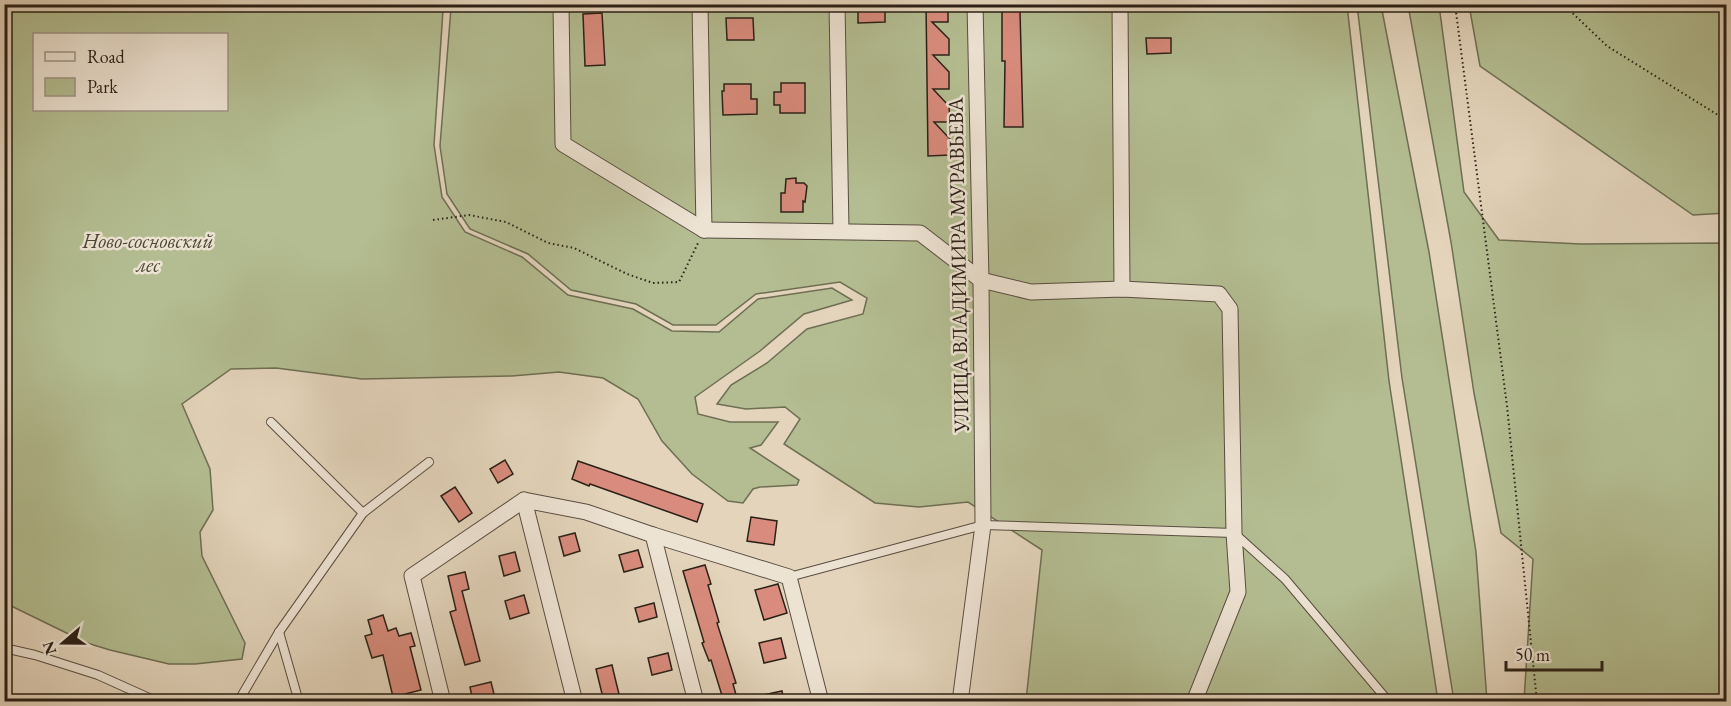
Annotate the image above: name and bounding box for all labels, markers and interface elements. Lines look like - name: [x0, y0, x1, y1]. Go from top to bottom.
- legend: [33, 33, 228, 111]
- text: Road: [87, 45, 126, 68]
- text: Park: [87, 75, 118, 98]
- street label: УЛИЦА ВЛАДИМИРА МУРАВЬЕВА: [942, 97, 974, 434]
- park label: Ново-сосновский лес: [82, 227, 214, 278]
- north arrow: [33, 613, 93, 673]
- scale bar: [1506, 634, 1602, 672]
- text: N: [37, 638, 61, 658]
- text: 50 m: [1515, 643, 1550, 666]

